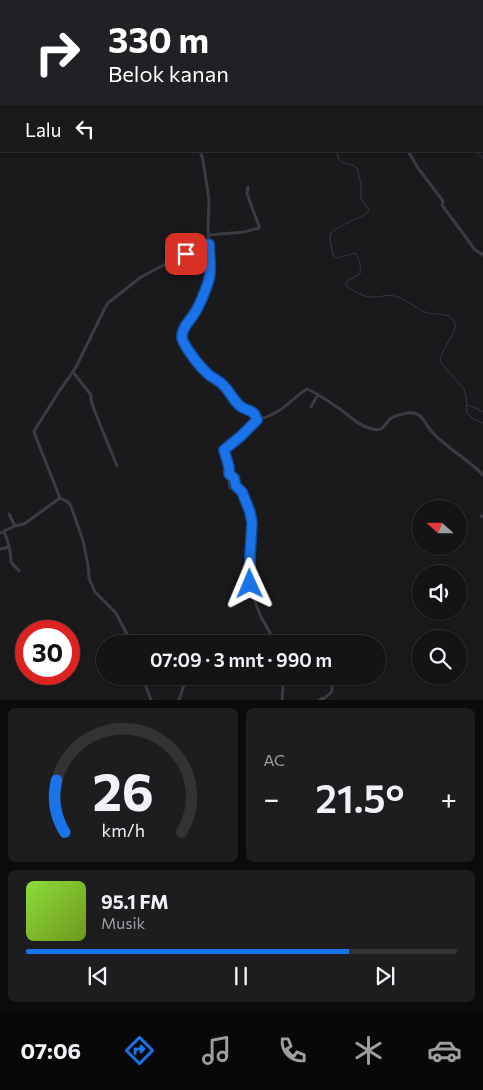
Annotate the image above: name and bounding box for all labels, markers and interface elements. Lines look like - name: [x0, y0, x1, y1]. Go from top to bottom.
- text: 330 m: [108, 17, 209, 60]
- icon: right: [25, 20, 90, 85]
- text: Belok kanan: [108, 60, 229, 87]
- icon: left: [71, 115, 99, 143]
- text: Lalu: [25, 118, 61, 141]
- pin: [165, 233, 207, 275]
- icon: arrive: [172, 240, 200, 268]
- north arrow: [412, 500, 468, 555]
- map controls: [412, 500, 467, 685]
- position arrow: [223, 557, 275, 609]
- button: sound: [412, 565, 467, 620]
- speed limit sign: 30: [15, 620, 80, 685]
- button: search: [412, 630, 467, 685]
- text: 07:09 · 3 mnt · 990 m: [150, 648, 332, 671]
- text: AC: [264, 750, 285, 769]
- text: 26: [92, 758, 153, 822]
- text: 21.5°: [316, 774, 404, 821]
- text: −: [264, 781, 279, 815]
- text: +: [441, 781, 457, 815]
- text: km/h: [101, 819, 144, 841]
- text: 95.1 FM: [101, 890, 169, 913]
- text: Musik: [101, 913, 145, 932]
- icon: previous: [84, 962, 112, 990]
- icon: pause: [227, 962, 255, 990]
- icon: next: [371, 962, 399, 990]
- icon: directions: [122, 1033, 157, 1068]
- icon: music: [199, 1033, 234, 1068]
- icon: phone: [275, 1033, 310, 1068]
- icon: climate: [351, 1033, 386, 1068]
- icon: car: [427, 1033, 462, 1068]
- text: 07:06: [21, 1037, 81, 1064]

